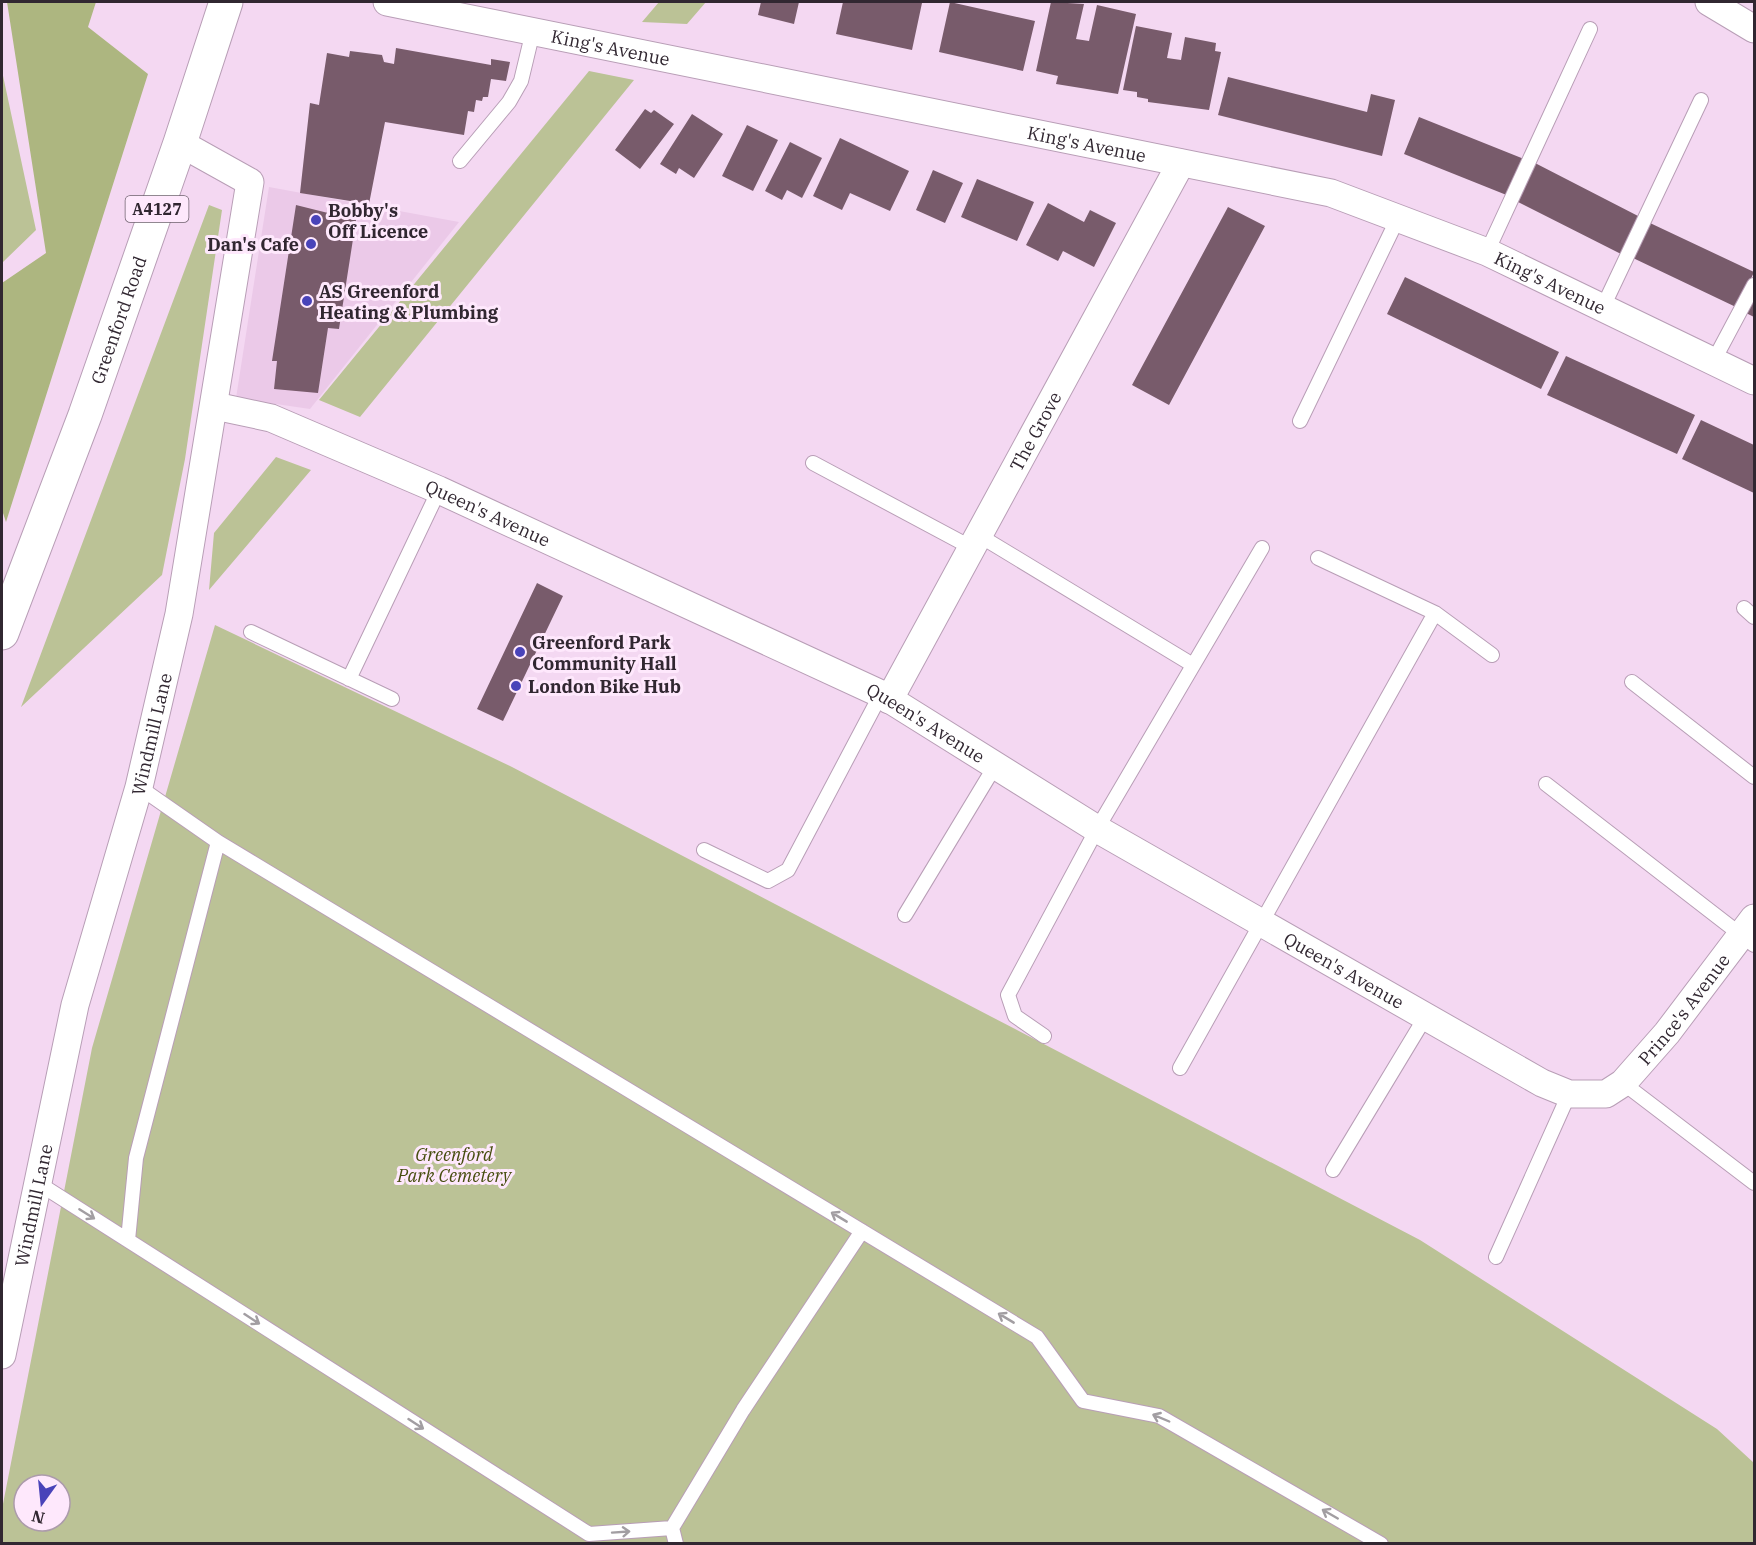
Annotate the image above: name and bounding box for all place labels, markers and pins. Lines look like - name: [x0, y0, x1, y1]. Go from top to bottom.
- place label: Bobby's Off Licence: [328, 199, 428, 243]
- marker: Bobby's Off Licence: [309, 213, 323, 227]
- place label: Dan's Cafe: [207, 233, 299, 256]
- marker: Dan's Cafe: [304, 237, 318, 251]
- place label: AS Greenford Heating & Plumbing: [319, 280, 499, 324]
- marker: AS Greenford Heating & Plumbing: [300, 294, 314, 308]
- place label: Greenford Park Community Hall: [532, 631, 677, 675]
- marker: Greenford Park Community Hall: [513, 645, 527, 659]
- place label: London Bike Hub: [528, 675, 681, 698]
- marker: London Bike Hub: [509, 679, 523, 693]

